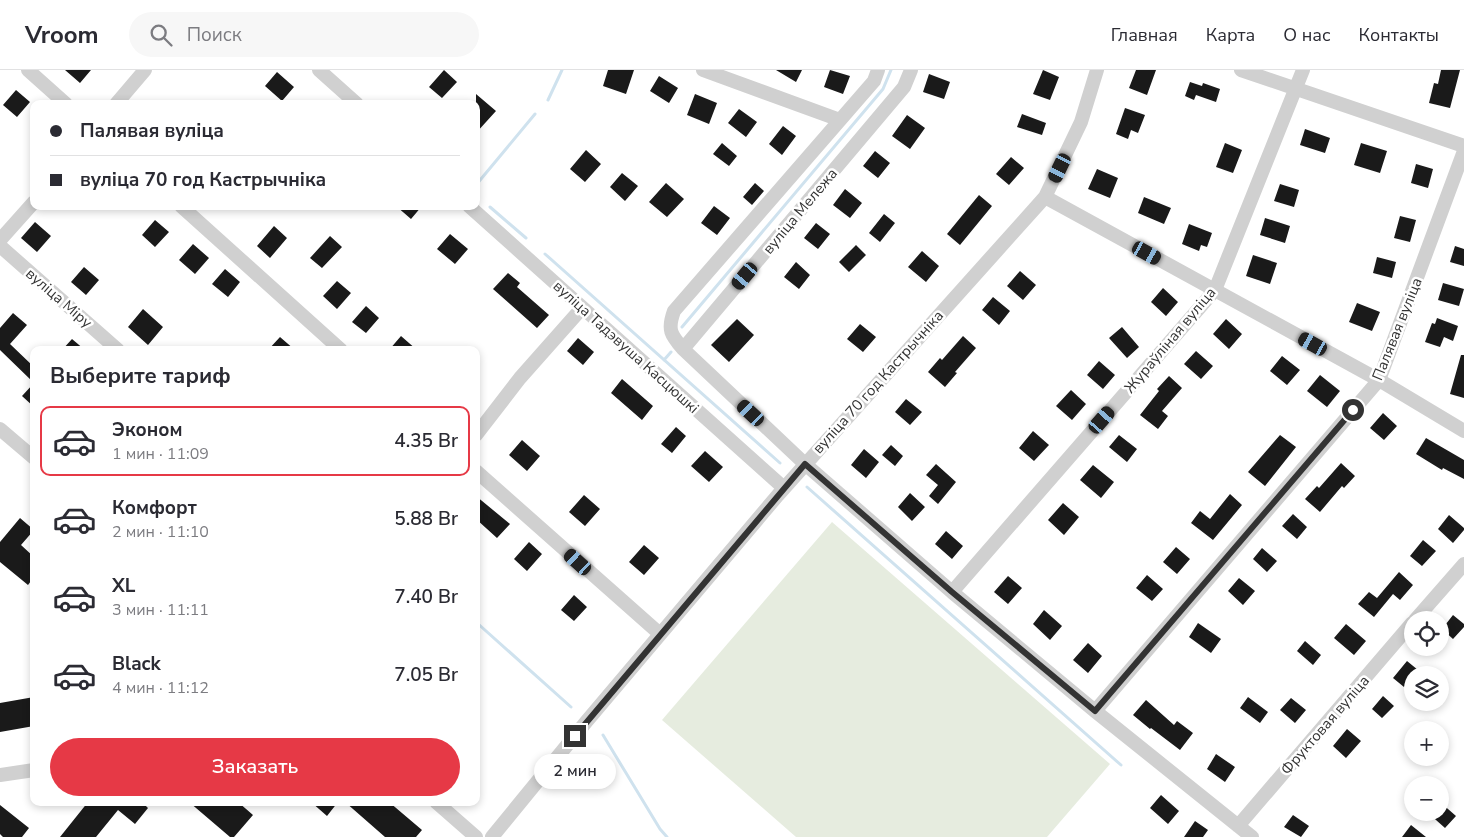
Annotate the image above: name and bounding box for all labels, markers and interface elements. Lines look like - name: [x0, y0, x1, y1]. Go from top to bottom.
- search box: [129, 12, 479, 57]
- text: Vroom: [25, 19, 99, 51]
- icon: search: [147, 21, 175, 49]
- text: Поиск: [187, 22, 242, 48]
- text: Главная: [1111, 23, 1178, 47]
- text: Карта: [1206, 23, 1255, 47]
- text: О нас: [1283, 23, 1331, 47]
- text: Контакты: [1359, 23, 1439, 47]
- text: Палявая вуліца: [80, 118, 224, 144]
- car: [1046, 151, 1073, 185]
- street label: вуліца Мележа: [758, 164, 842, 258]
- text: вуліца 70 год Кастрычніка: [80, 167, 326, 193]
- car: [1130, 239, 1163, 267]
- car: [729, 260, 760, 292]
- street label: вуліца Міру: [22, 264, 97, 332]
- street label: Палявая вуліца: [1367, 275, 1427, 383]
- street label: вуліца Тадэвуша Касцюшкі: [549, 276, 703, 418]
- street label: Жураўліная вуліца: [1120, 283, 1220, 397]
- street label: вуліца 70 год Кастрычніка: [808, 306, 948, 458]
- car: [1296, 330, 1329, 358]
- text: Выберите тариф: [50, 361, 231, 391]
- car: [734, 397, 767, 429]
- route start: [1342, 399, 1364, 421]
- car: [1086, 404, 1117, 436]
- text: Эконом: [112, 417, 183, 443]
- icon: car: [52, 419, 97, 464]
- text: 4.35 Br: [394, 428, 458, 454]
- text: 1 мин · 11:09: [112, 443, 209, 465]
- text: Комфорт: [112, 495, 197, 521]
- icon: car: [52, 497, 97, 542]
- text: 5.88 Br: [394, 506, 458, 532]
- text: 2 мин · 11:10: [112, 521, 209, 543]
- car: [561, 546, 594, 578]
- text: XL: [112, 573, 135, 599]
- icon: car: [52, 575, 97, 620]
- text: 7.40 Br: [394, 584, 458, 610]
- text: 3 мин · 11:11: [112, 599, 209, 621]
- map controls: [1404, 611, 1449, 821]
- button: locate: [1404, 611, 1449, 656]
- text: Black: [112, 651, 161, 677]
- icon: car: [52, 653, 97, 698]
- text: 7.05 Br: [394, 662, 458, 688]
- button: layers: [1404, 666, 1449, 711]
- street label: Фруктовая вуліца: [1276, 671, 1374, 779]
- text: 4 мин · 11:12: [112, 677, 209, 699]
- button: +: [1404, 721, 1449, 766]
- route end: [564, 725, 586, 747]
- button: Заказать: [50, 738, 460, 796]
- callout: 2 мин: [534, 754, 616, 788]
- text: 2 мин: [553, 760, 597, 782]
- button: −: [1404, 776, 1449, 821]

